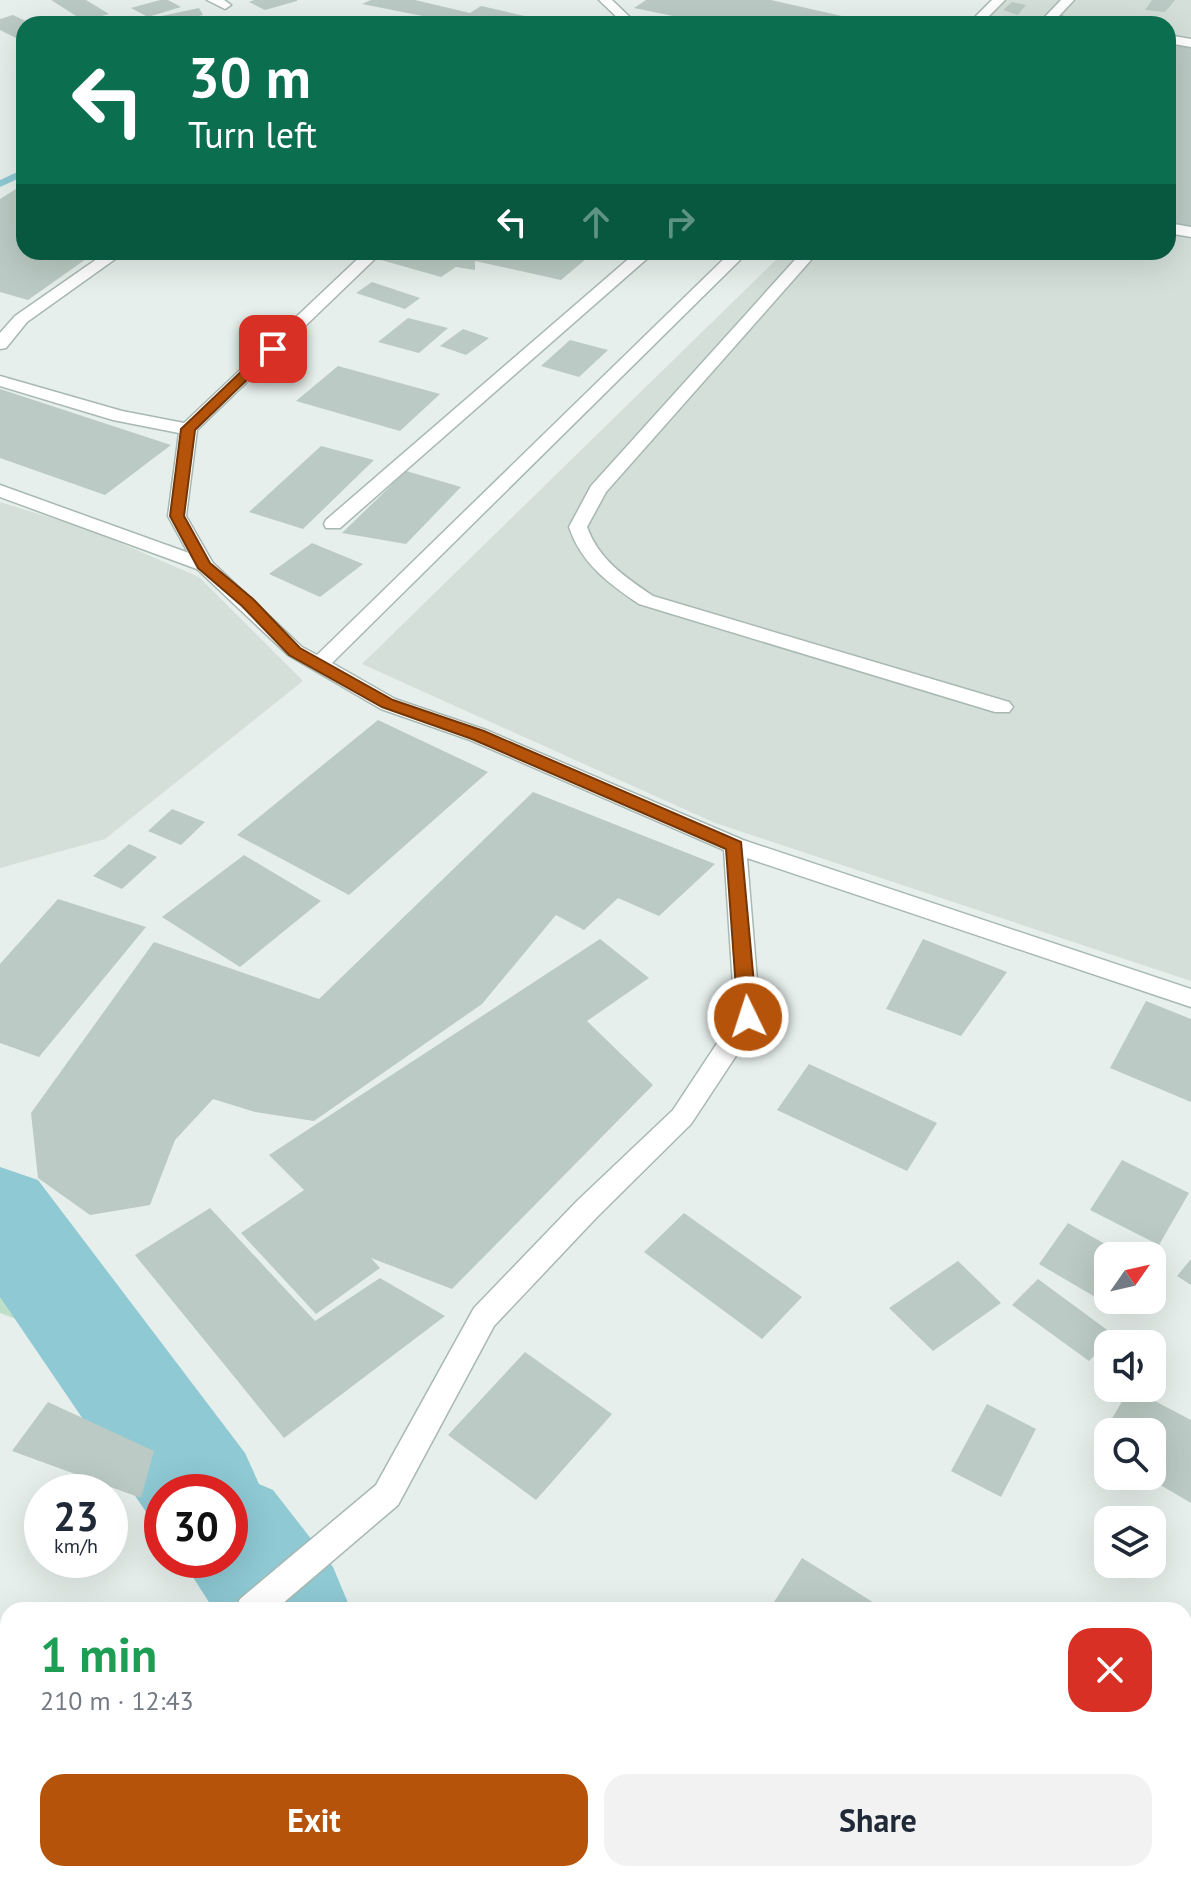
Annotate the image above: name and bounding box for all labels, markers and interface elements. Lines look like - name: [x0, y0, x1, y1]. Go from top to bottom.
- text: 30 m: [188, 41, 311, 113]
- icon: left: [56, 48, 160, 152]
- text: Turn left: [188, 111, 317, 158]
- icon: left: [490, 200, 534, 244]
- icon: ahead: [574, 200, 618, 244]
- icon: right: [658, 200, 702, 244]
- pin: [239, 315, 307, 383]
- icon: arrive: [251, 327, 295, 371]
- position arrow: [706, 975, 790, 1059]
- north arrow: [1094, 1242, 1166, 1314]
- map controls: [1094, 1242, 1166, 1578]
- button: sound: [1094, 1330, 1166, 1402]
- button: search: [1094, 1418, 1166, 1490]
- speed limit sign: 30: [144, 1474, 248, 1578]
- text: 23: [53, 1490, 99, 1542]
- button: layers: [1094, 1506, 1166, 1578]
- text: km/h: [54, 1533, 98, 1559]
- text: 1 min: [40, 1623, 157, 1685]
- button: close: [1068, 1628, 1152, 1712]
- text: 210 m · 12:43: [40, 1684, 194, 1717]
- button: Exit: [40, 1774, 588, 1866]
- button: Share: [604, 1774, 1152, 1866]

